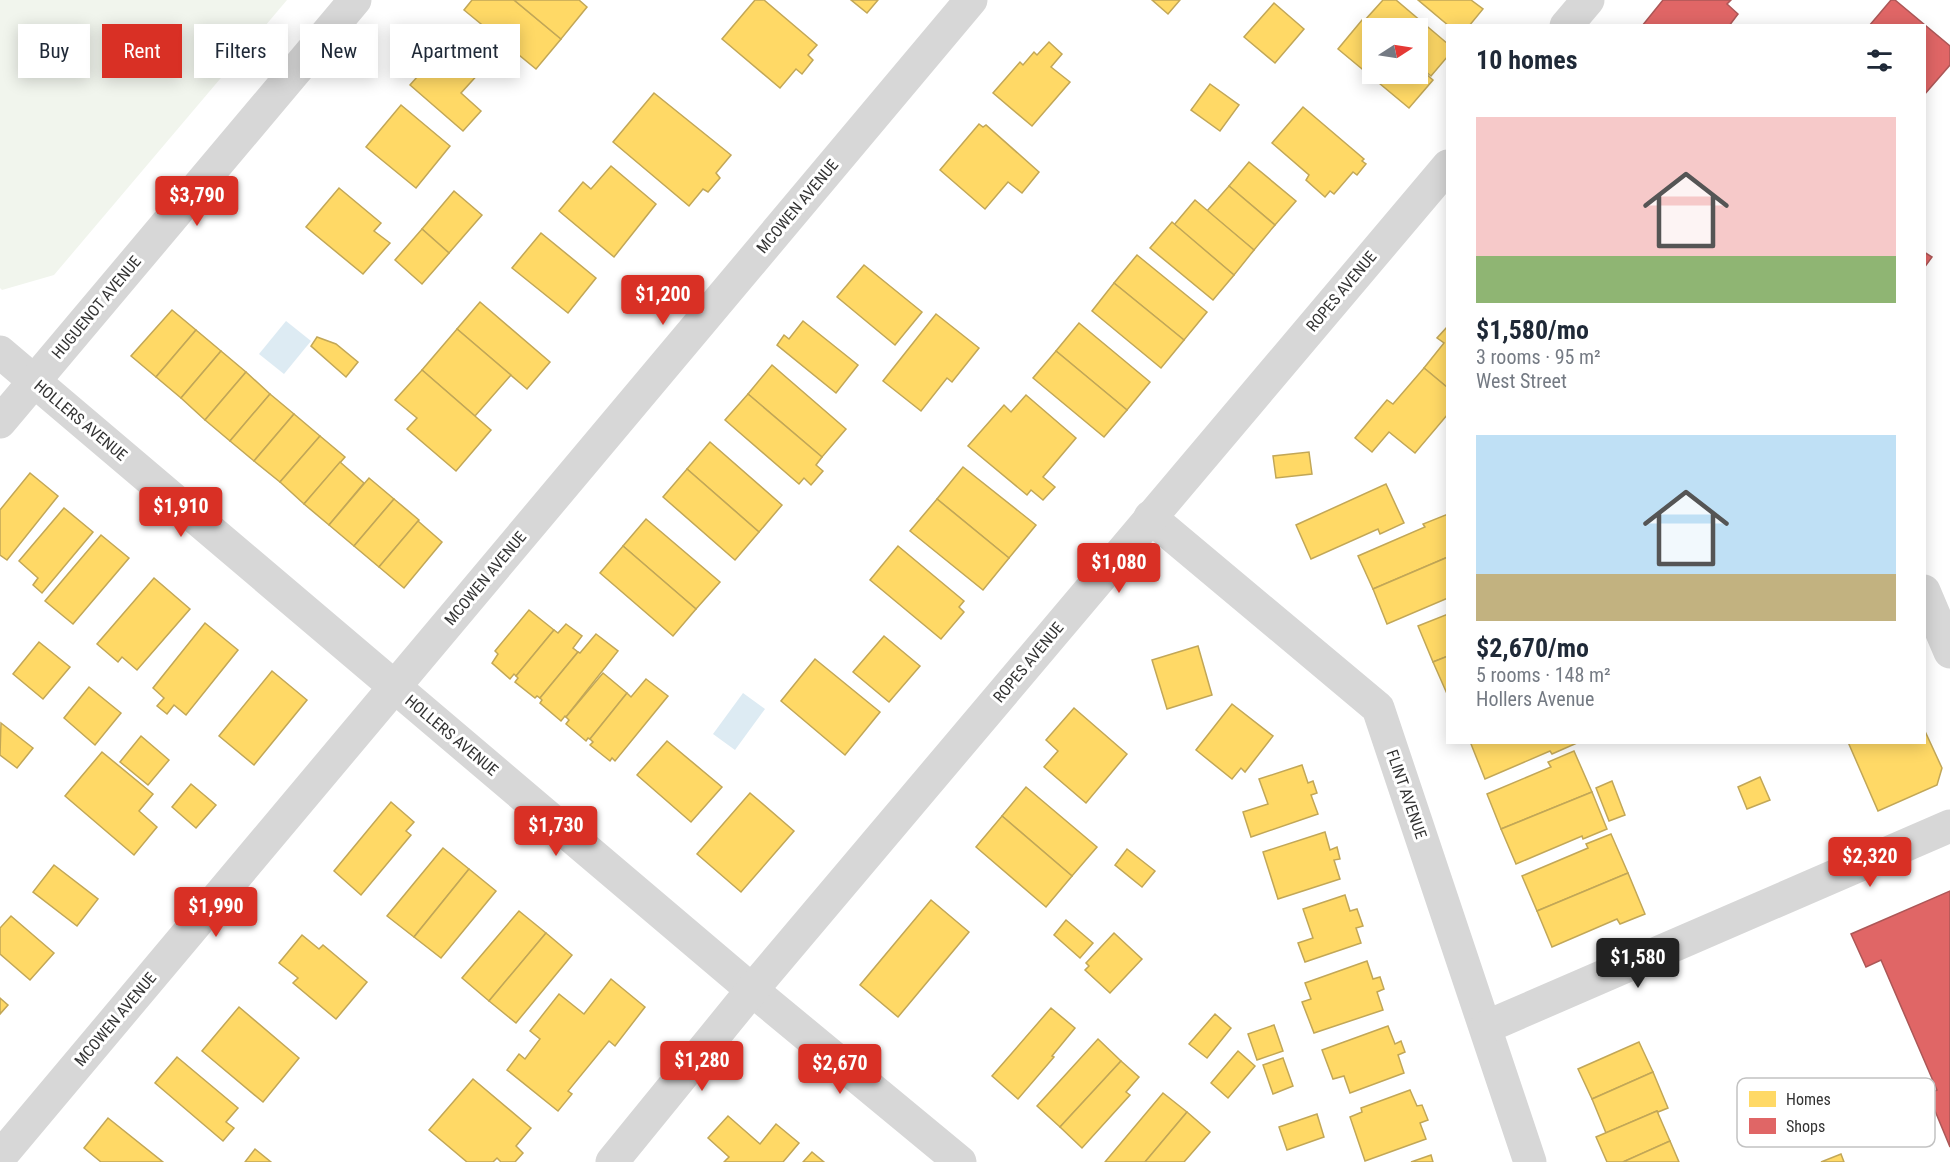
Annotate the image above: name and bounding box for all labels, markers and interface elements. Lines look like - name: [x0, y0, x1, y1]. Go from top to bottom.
- north arrow: [1362, 18, 1428, 84]
- map controls: [1362, 18, 1428, 84]
- chip: Buy: [18, 24, 90, 78]
- chip: Rent: [102, 24, 182, 78]
- chip: Filters: [194, 24, 288, 78]
- chip: New: [300, 24, 378, 78]
- chip: Apartment: [390, 24, 520, 78]
- icon: filters: [1863, 44, 1896, 77]
- text: 10 homes: [1476, 45, 1578, 75]
- street label: MCOWEN AVENUE: [753, 155, 842, 257]
- icon: home: [1632, 156, 1740, 264]
- pin: $3,790: [148, 176, 246, 227]
- text: $3,790: [169, 183, 225, 207]
- street label: ROPES AVENUE: [1302, 247, 1381, 335]
- street label: HUGUENOT AVENUE: [48, 252, 145, 363]
- pin: $1,200: [614, 275, 712, 326]
- text: $1,200: [635, 282, 691, 306]
- text: $1,580/mo: [1476, 315, 1589, 345]
- text: 3 rooms · 95 m²: [1476, 345, 1601, 369]
- text: West Street: [1476, 369, 1567, 393]
- street label: HOLLERS AVENUE: [30, 376, 131, 465]
- icon: home: [1632, 474, 1740, 582]
- pin: $1,910: [132, 487, 230, 538]
- text: $1,910: [153, 494, 209, 518]
- street label: MCOWEN AVENUE: [441, 527, 530, 629]
- pin: $1,080: [1070, 543, 1168, 594]
- text: $1,080: [1091, 550, 1147, 574]
- street label: ROPES AVENUE: [989, 618, 1068, 706]
- text: $2,670/mo: [1476, 633, 1589, 663]
- text: 5 rooms · 148 m²: [1476, 663, 1611, 687]
- text: Hollers Avenue: [1476, 687, 1594, 711]
- street label: HOLLERS AVENUE: [401, 691, 502, 780]
- street label: FLINT AVENUE: [1382, 747, 1431, 841]
- pin: $1,730: [507, 806, 605, 857]
- text: $1,730: [528, 813, 584, 837]
- pin: $2,320: [1821, 837, 1919, 888]
- text: $2,320: [1842, 844, 1898, 868]
- pin: $1,990: [167, 887, 265, 938]
- text: $1,990: [188, 894, 244, 918]
- pin: $1,580: [1589, 938, 1687, 989]
- text: $1,580: [1610, 945, 1666, 969]
- street label: MCOWEN AVENUE: [71, 968, 160, 1070]
- pin: $1,280: [653, 1041, 751, 1092]
- pin: $2,670: [791, 1044, 889, 1095]
- text: $1,280: [674, 1048, 730, 1072]
- text: $2,670: [812, 1051, 868, 1075]
- legend: [1737, 1078, 1935, 1147]
- text: Homes: [1786, 1090, 1831, 1109]
- text: Shops: [1786, 1117, 1825, 1136]

